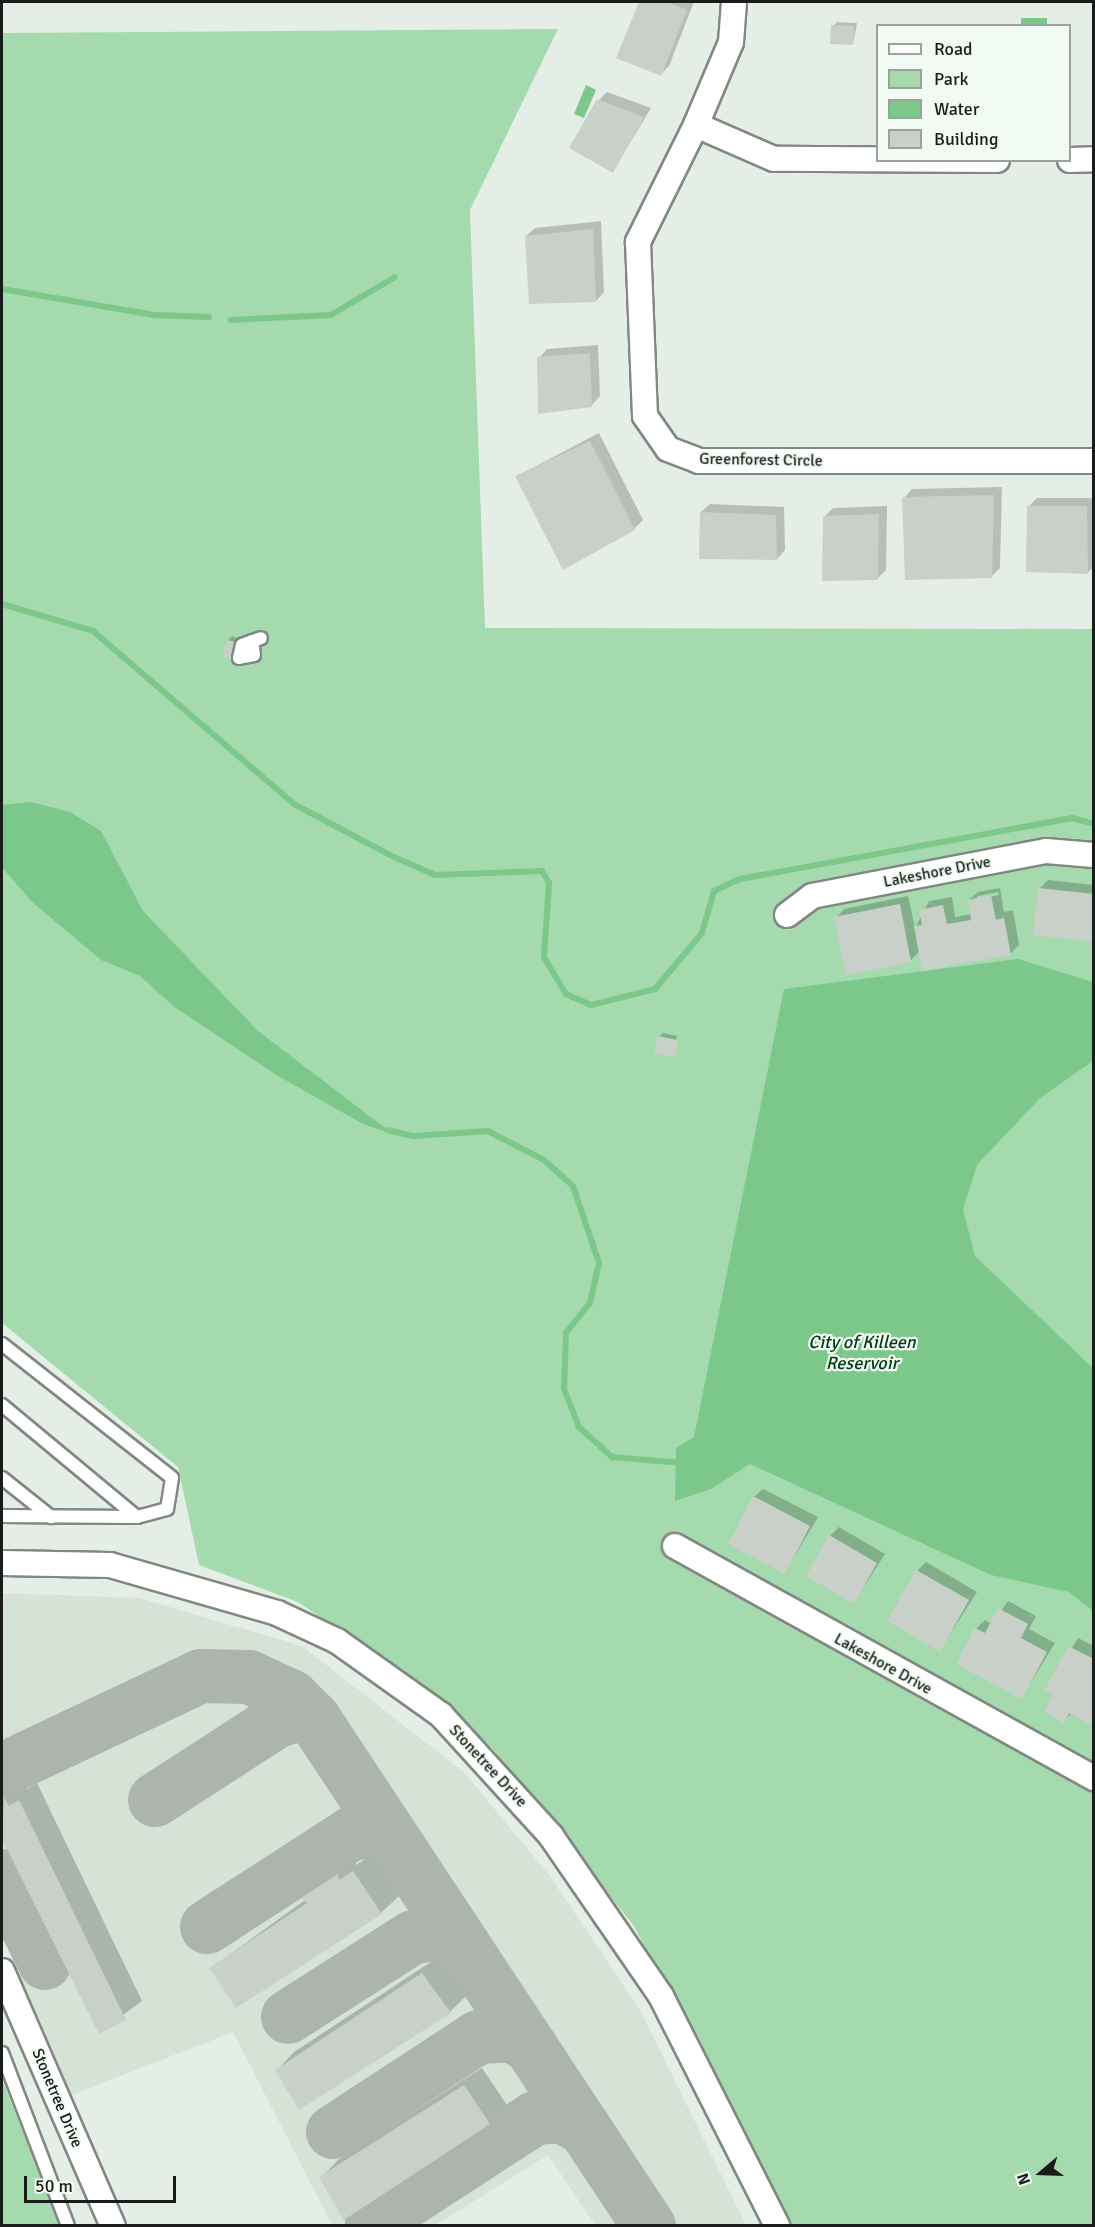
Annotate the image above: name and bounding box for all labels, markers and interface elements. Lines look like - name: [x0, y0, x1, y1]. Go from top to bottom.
- legend: [876, 24, 1071, 162]
- text: Road: [934, 38, 973, 60]
- text: Park: [934, 68, 969, 90]
- text: Water: [934, 98, 979, 120]
- text: Building: [934, 128, 998, 150]
- street label: Greenforest Circle: [699, 449, 823, 471]
- street label: Lakeshore Drive: [882, 852, 992, 892]
- water label: City of Killeen Reservoir: [808, 1332, 916, 1374]
- street label: Lakeshore Drive: [831, 1629, 935, 1699]
- street label: Stonetree Drive: [445, 1721, 531, 1811]
- street label: Stonetree Drive: [27, 2046, 87, 2150]
- north arrow: [1011, 2143, 1071, 2203]
- scale bar: [27, 2164, 178, 2202]
- text: N: [1013, 2170, 1035, 2187]
- text: 50 m: [35, 2175, 73, 2197]

